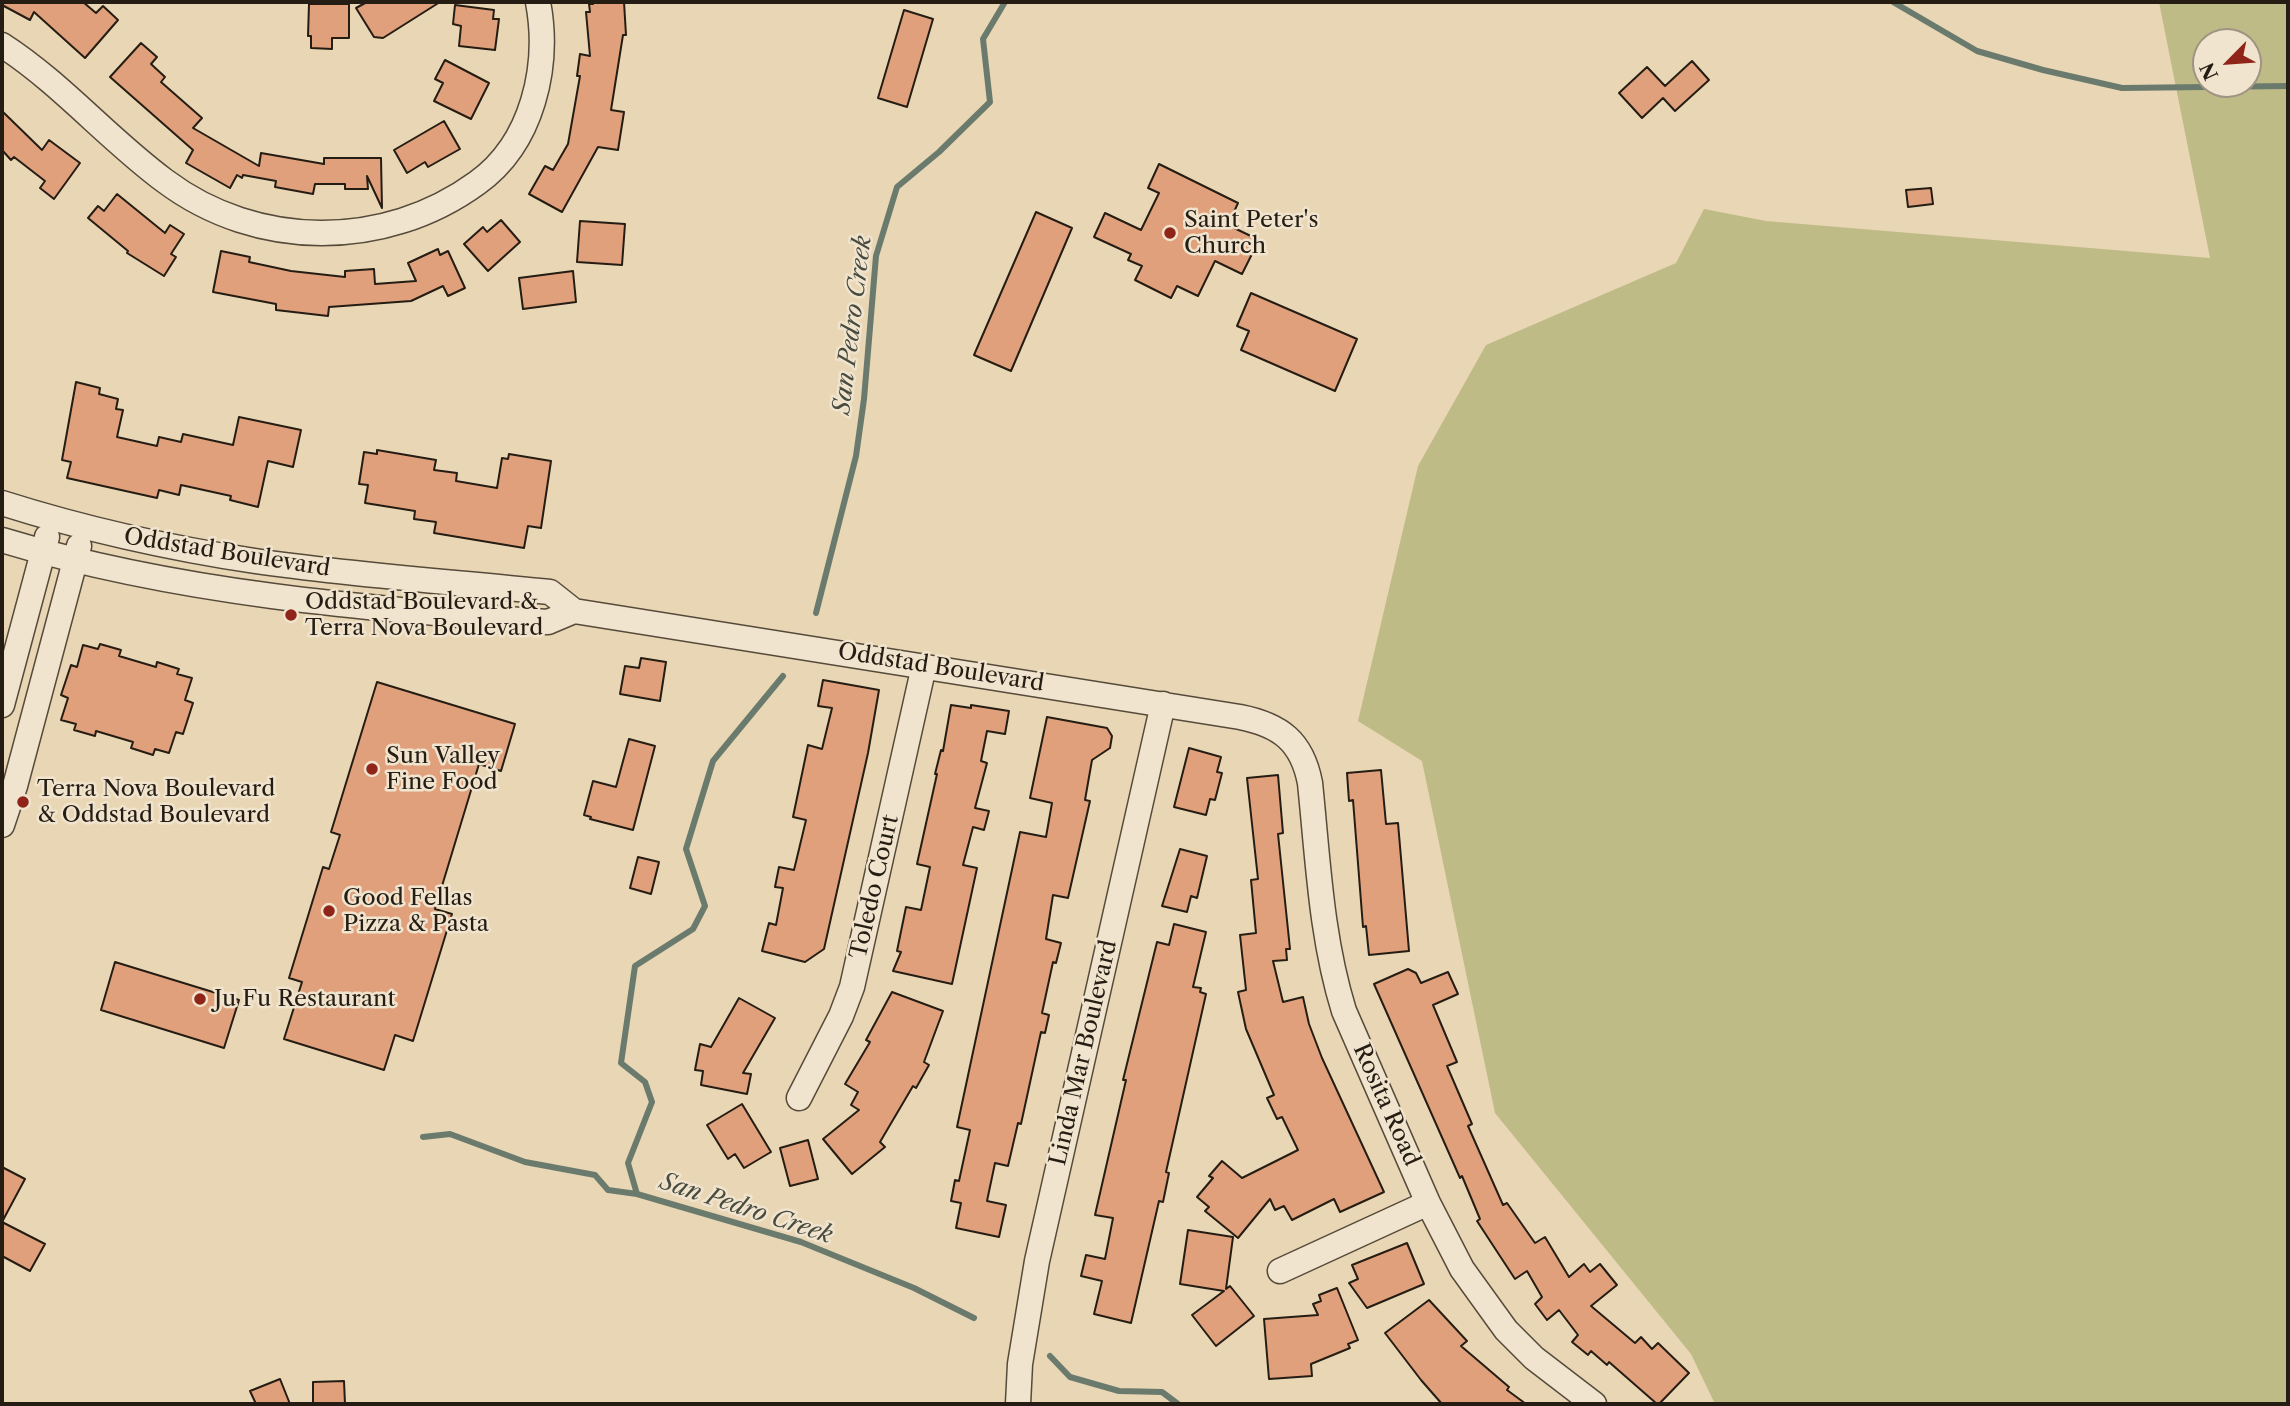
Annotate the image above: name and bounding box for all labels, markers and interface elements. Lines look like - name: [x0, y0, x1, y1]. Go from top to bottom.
- north arrow: [2192, 28, 2262, 98]
- text: N: [2195, 59, 2223, 84]
- place label: Saint Peter's Church: [1184, 206, 1318, 260]
- marker: Saint Peter's Church: [1162, 225, 1178, 241]
- water label: San Pedro Creek: [828, 234, 878, 416]
- street label: Oddstad Boulevard: [122, 523, 332, 583]
- place label: Oddstad Boulevard & Terra Nova Boulevard: [305, 588, 543, 642]
- marker: Oddstad Boulevard & Terra Nova Boulevard: [283, 607, 299, 623]
- street label: Oddstad Boulevard: [836, 638, 1046, 698]
- place label: Sun Valley Fine Food: [386, 742, 500, 796]
- marker: Sun Valley Fine Food: [364, 761, 380, 777]
- place label: Terra Nova Boulevard & Oddstad Boulevard: [37, 775, 275, 829]
- marker: Terra Nova Boulevard & Oddstad Boulevard: [15, 794, 31, 810]
- street label: Toledo Court: [845, 812, 905, 962]
- place label: Good Fellas Pizza & Pasta: [343, 884, 489, 938]
- marker: Good Fellas Pizza & Pasta: [321, 903, 337, 919]
- street label: Linda Mar Boulevard: [1045, 938, 1123, 1168]
- place label: Ju Fu Restaurant: [214, 985, 396, 1013]
- marker: Ju Fu Restaurant: [192, 991, 208, 1007]
- street label: Rosita Road: [1347, 1040, 1425, 1170]
- water label: San Pedro Creek: [656, 1168, 836, 1250]

